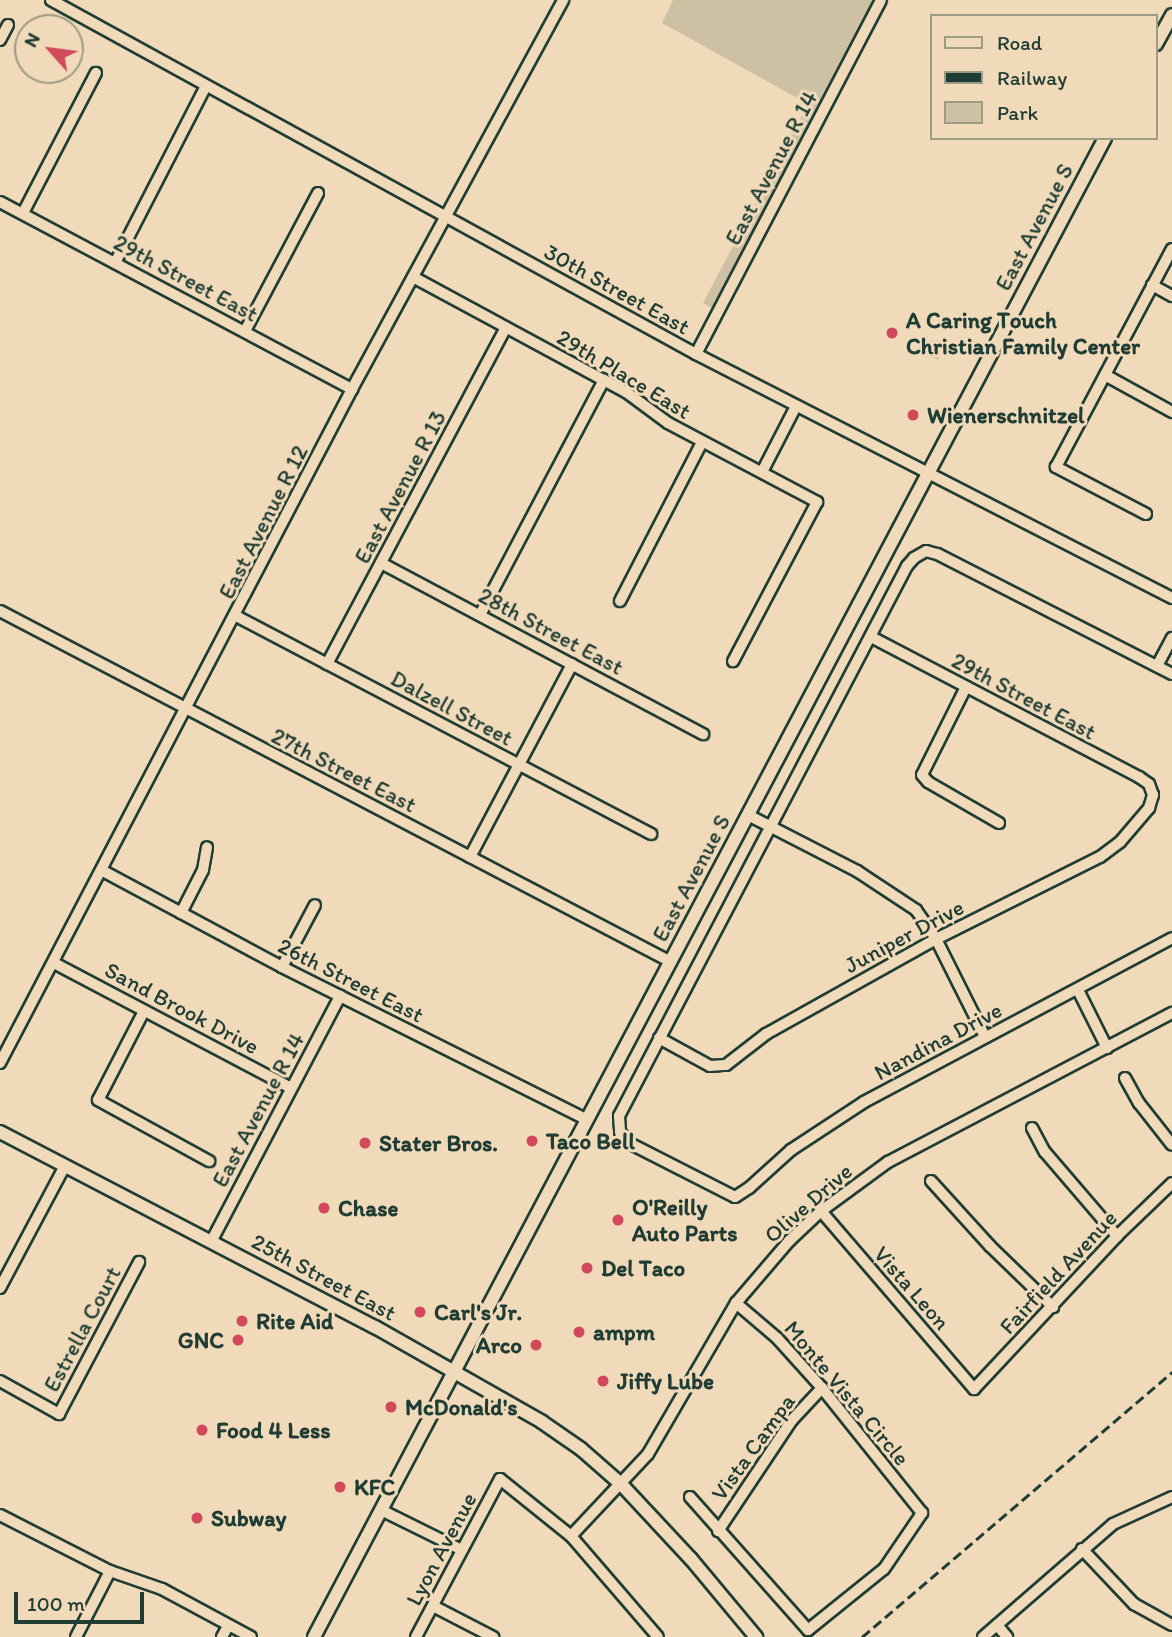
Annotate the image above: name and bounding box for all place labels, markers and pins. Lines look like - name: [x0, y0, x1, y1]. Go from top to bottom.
- place label: A Caring Touch Christian Family Center: [906, 306, 1140, 360]
- marker: A Caring Touch Christian Family Center: [884, 325, 900, 341]
- place label: Wienerschnitzel: [927, 401, 1085, 429]
- marker: Wienerschnitzel: [905, 407, 921, 423]
- place label: Taco Bell: [546, 1127, 635, 1155]
- place label: Stater Bros.: [379, 1129, 498, 1157]
- marker: Taco Bell: [524, 1133, 540, 1149]
- marker: Stater Bros.: [357, 1135, 373, 1151]
- place label: O'Reilly Auto Parts: [632, 1193, 737, 1247]
- place label: Chase: [338, 1194, 398, 1222]
- marker: Chase: [316, 1200, 332, 1216]
- marker: O'Reilly Auto Parts: [610, 1212, 626, 1228]
- place label: Del Taco: [601, 1254, 684, 1282]
- marker: Del Taco: [579, 1260, 595, 1276]
- place label: Carl's Jr.: [434, 1298, 522, 1326]
- marker: Carl's Jr.: [412, 1304, 428, 1320]
- place label: Rite Aid: [256, 1307, 334, 1335]
- marker: Rite Aid: [234, 1313, 250, 1329]
- place label: ampm: [593, 1318, 655, 1346]
- marker: ampm: [571, 1324, 587, 1340]
- place label: GNC: [178, 1326, 224, 1354]
- place label: Arco: [476, 1331, 522, 1359]
- marker: GNC: [230, 1332, 246, 1348]
- marker: Arco: [528, 1337, 544, 1353]
- place label: Jiffy Lube: [617, 1367, 714, 1395]
- marker: Jiffy Lube: [595, 1373, 611, 1389]
- place label: McDonald's: [405, 1393, 518, 1421]
- marker: McDonald's: [383, 1399, 399, 1415]
- place label: Food 4 Less: [216, 1416, 330, 1444]
- marker: Food 4 Less: [194, 1422, 210, 1438]
- place label: KFC: [354, 1473, 395, 1501]
- marker: KFC: [332, 1479, 348, 1495]
- place label: Subway: [211, 1504, 286, 1532]
- marker: Subway: [189, 1510, 205, 1526]

